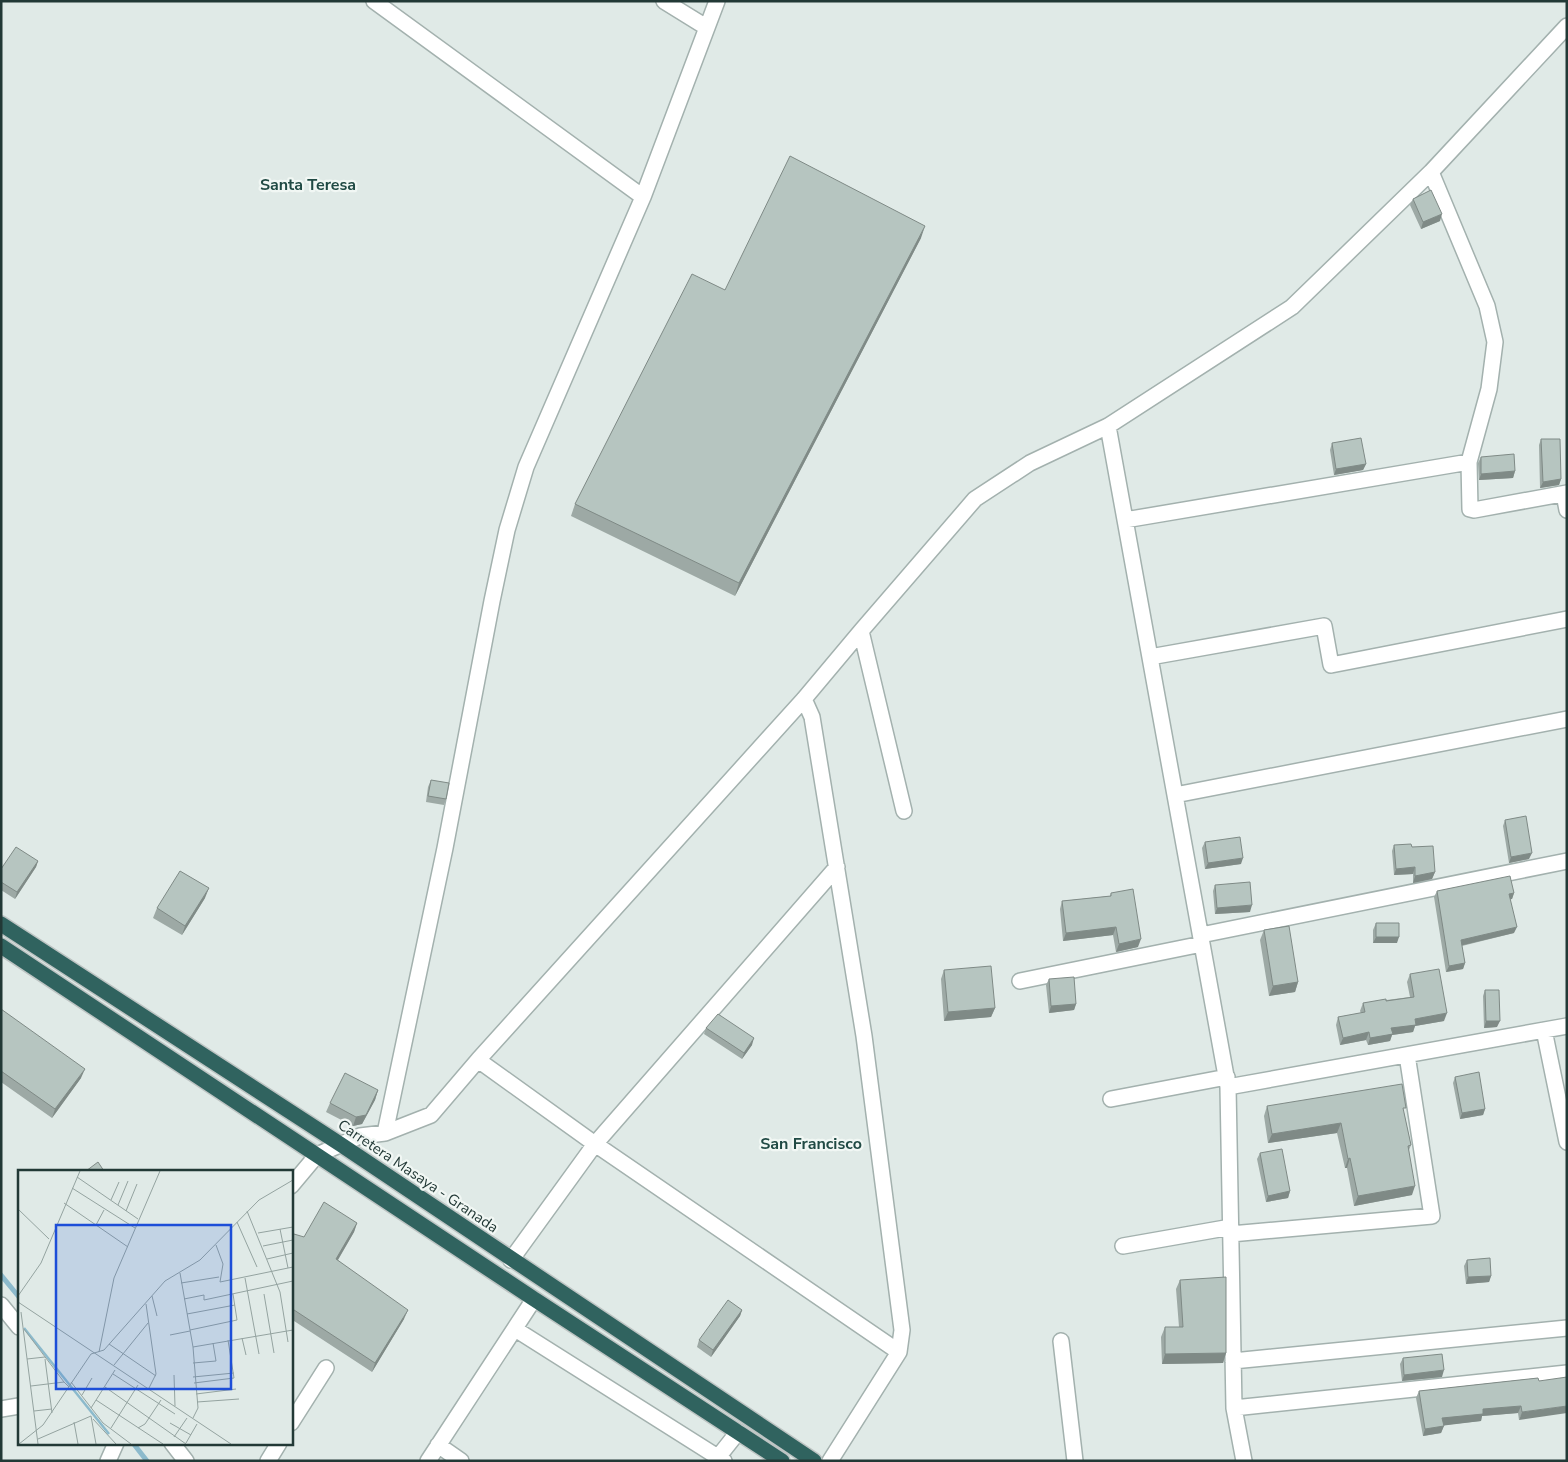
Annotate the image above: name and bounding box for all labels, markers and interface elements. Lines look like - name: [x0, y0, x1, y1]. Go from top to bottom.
- district label: Santa Teresa: [260, 174, 356, 196]
- street label: Carretera Masaya - Granada: [334, 1115, 502, 1237]
- district label: San Francisco: [760, 1133, 862, 1155]
- inset map: [18, 1170, 292, 1444]

